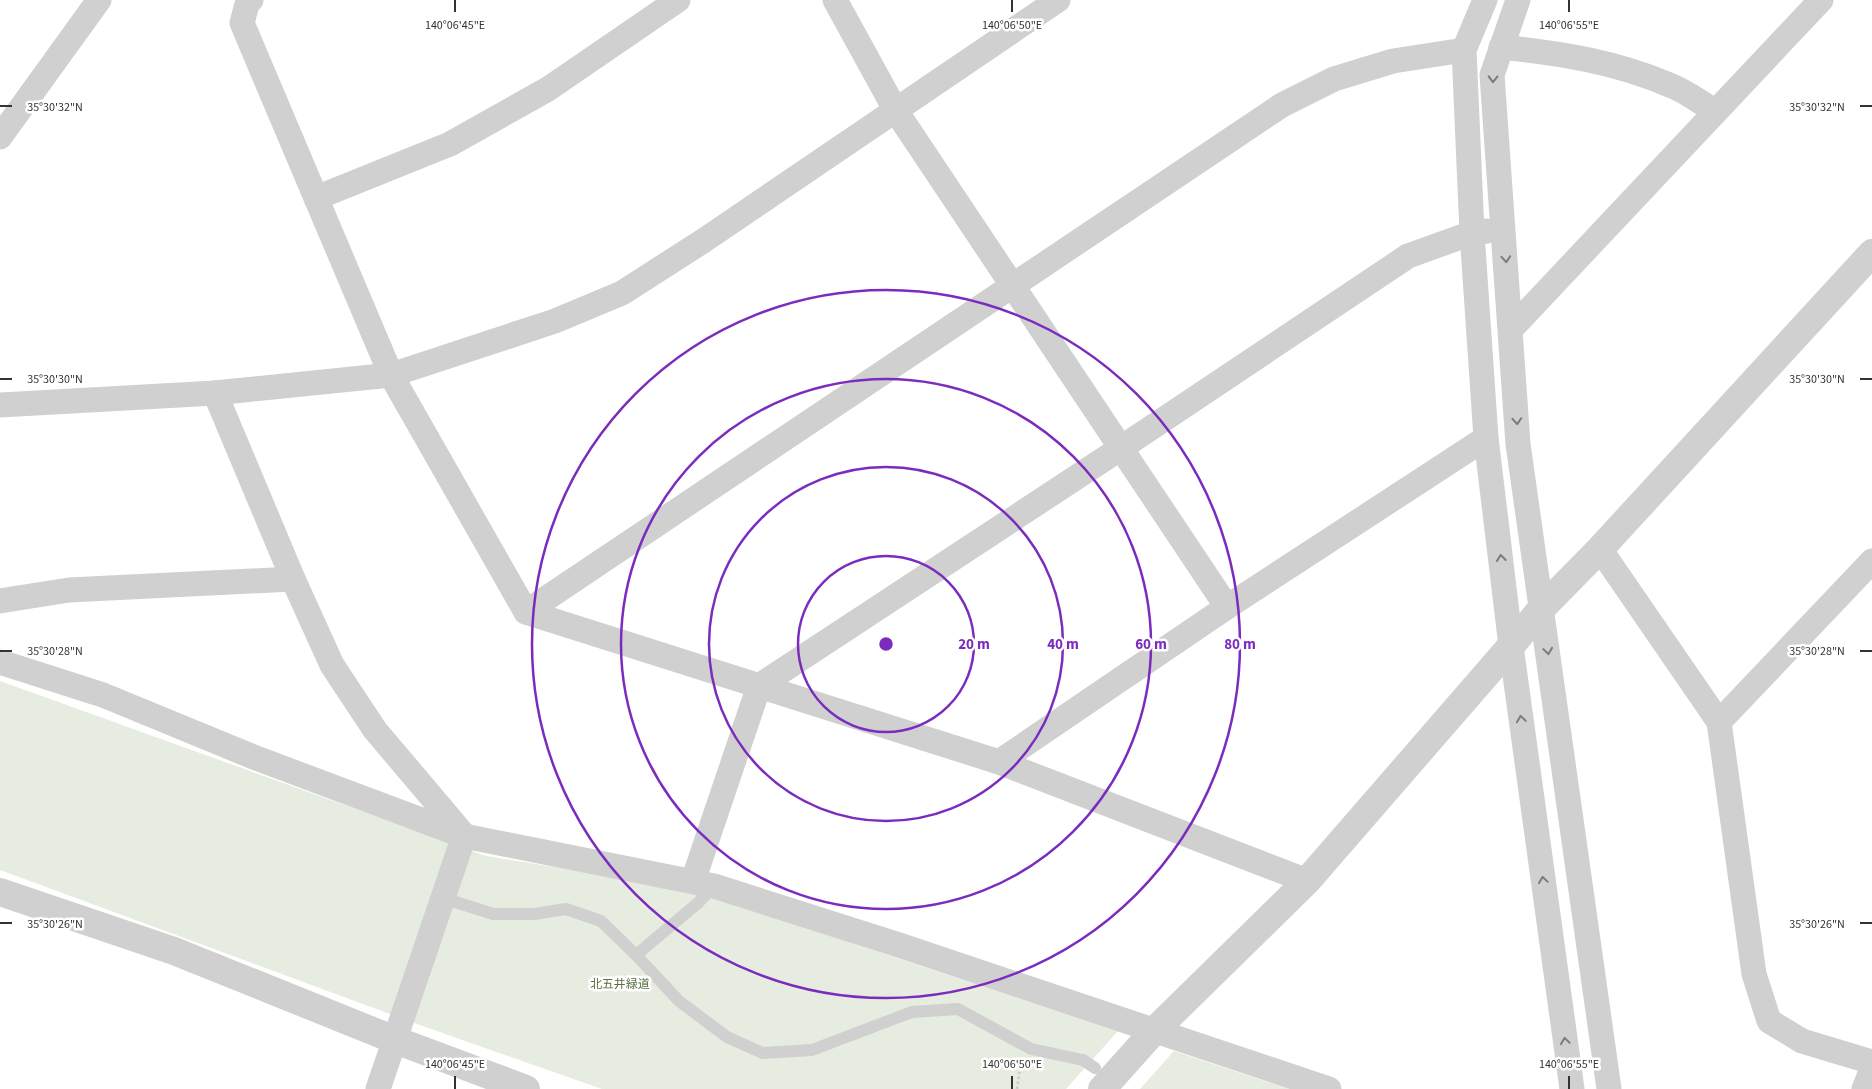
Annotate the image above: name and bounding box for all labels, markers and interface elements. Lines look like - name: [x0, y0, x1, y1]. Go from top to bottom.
- text: 140°06'45"E: [425, 17, 485, 34]
- text: 140°06'50"E: [982, 17, 1042, 34]
- text: 140°06'55"E: [1539, 17, 1599, 34]
- one-way arrow: [1488, 76, 1498, 84]
- text: 35°30'32"N: [27, 99, 83, 116]
- text: 35°30'32"N: [1789, 99, 1845, 116]
- one-way arrow: [1500, 255, 1511, 263]
- text: 35°30'30"N: [27, 371, 83, 388]
- text: 35°30'30"N: [1789, 371, 1845, 388]
- one-way arrow: [1511, 417, 1522, 425]
- one-way arrow: [1496, 553, 1506, 562]
- text: 20 m: [958, 634, 990, 655]
- text: 40 m: [1047, 634, 1079, 655]
- text: 60 m: [1135, 634, 1167, 655]
- text: 80 m: [1224, 634, 1256, 655]
- centre of rings: [877, 635, 895, 653]
- text: 35°30'28"N: [27, 643, 83, 660]
- text: 35°30'28"N: [1789, 643, 1845, 660]
- one-way arrow: [1542, 647, 1552, 656]
- one-way arrow: [1516, 714, 1527, 722]
- one-way arrow: [1539, 875, 1549, 884]
- text: 35°30'26"N: [27, 916, 83, 933]
- text: 35°30'26"N: [1789, 916, 1845, 933]
- park label: 北五井緑道: [590, 976, 650, 993]
- one-way arrow: [1561, 1036, 1571, 1045]
- text: 140°06'45"E: [425, 1056, 485, 1073]
- text: 140°06'50"E: [982, 1056, 1042, 1073]
- text: 140°06'55"E: [1539, 1056, 1599, 1073]

